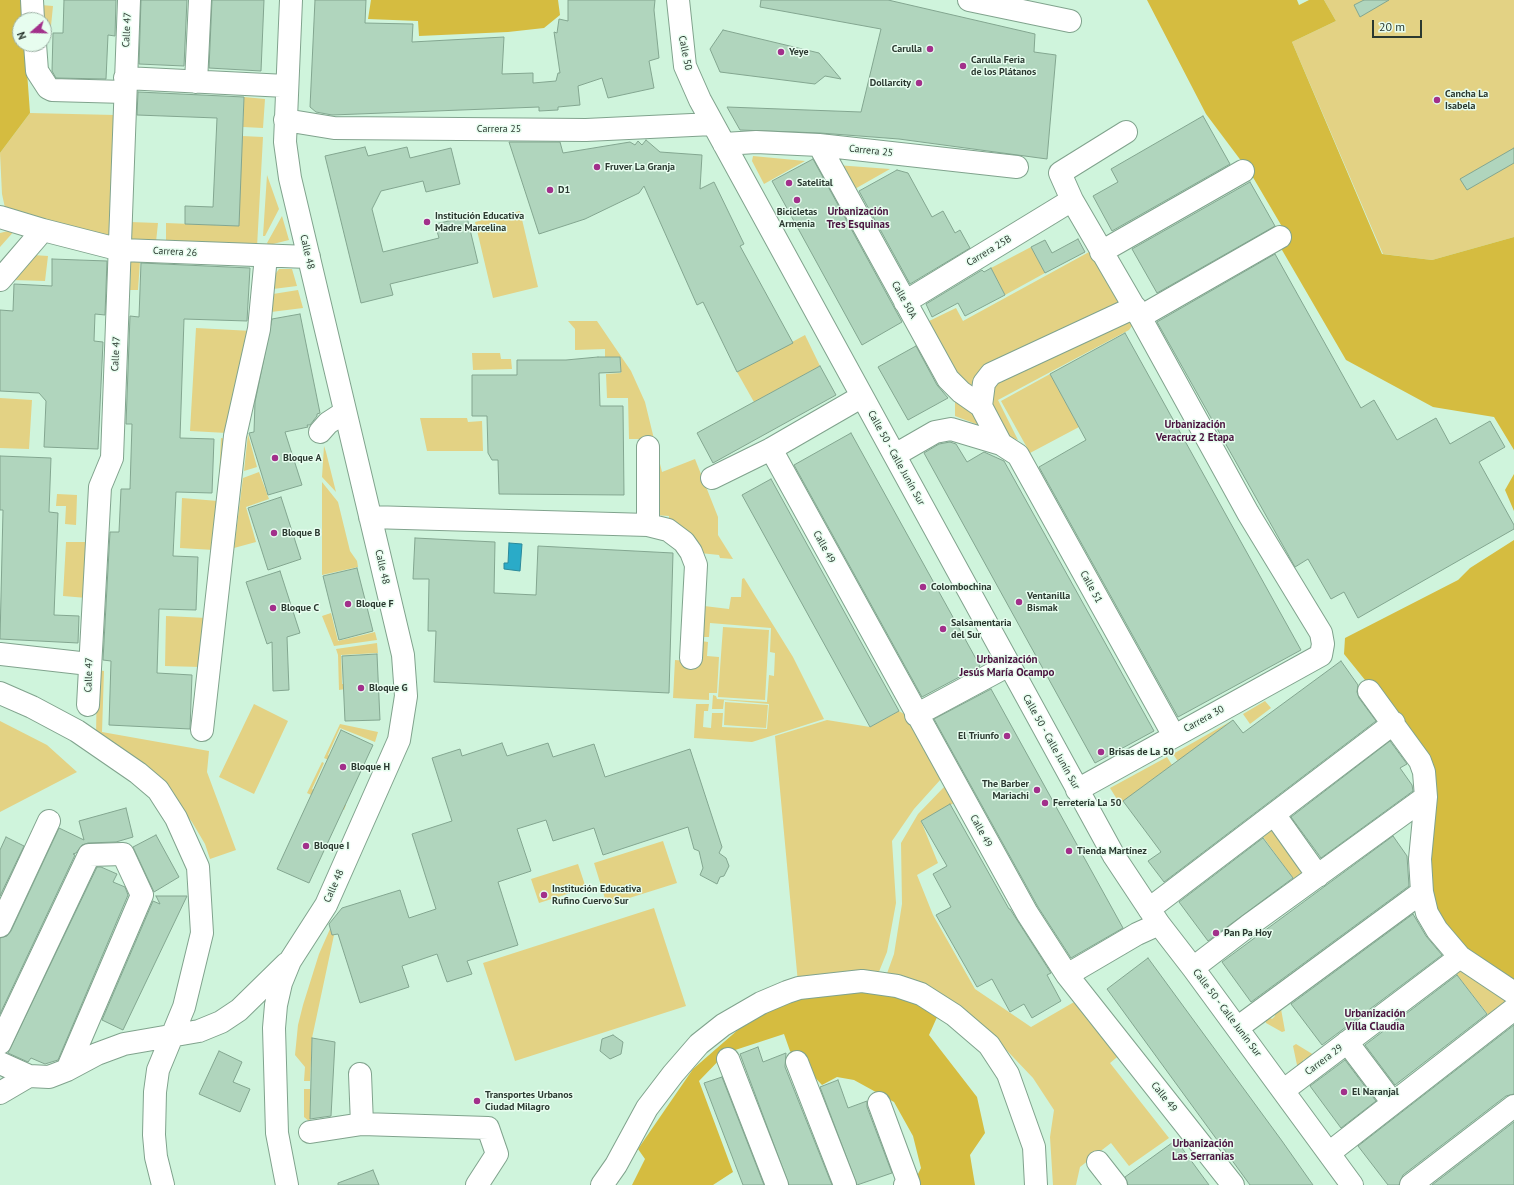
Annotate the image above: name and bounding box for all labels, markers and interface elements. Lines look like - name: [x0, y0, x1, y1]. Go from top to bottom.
- north arrow: [12, 12, 52, 52]
- street label: Calle 47: [120, 12, 134, 48]
- scale bar: [1374, 12, 1424, 38]
- text: 20 m: [1379, 19, 1405, 34]
- text: N: [14, 30, 29, 42]
- street label: Calle 50: [676, 35, 694, 71]
- place label: Carulla: [892, 43, 922, 55]
- marker: Carulla: [925, 44, 935, 54]
- place label: Yeye: [789, 46, 809, 58]
- marker: Yeye: [776, 47, 786, 57]
- place label: Carulla Feria de los Plátanos: [971, 54, 1036, 78]
- marker: Carulla Feria de los Plátanos: [958, 61, 968, 71]
- place label: Dollarcity: [870, 77, 911, 89]
- marker: Dollarcity: [914, 78, 924, 88]
- place label: Cancha La Isabela: [1445, 88, 1488, 112]
- marker: Cancha La Isabela: [1432, 95, 1442, 105]
- street label: Carrera 25: [477, 123, 521, 135]
- street label: Carrera 25: [848, 143, 894, 159]
- place label: Fruver La Granja: [605, 161, 675, 173]
- marker: Fruver La Granja: [592, 162, 602, 172]
- place label: Satelital: [797, 177, 833, 189]
- marker: Satelital: [784, 178, 794, 188]
- place label: D1: [558, 184, 570, 196]
- marker: D1: [545, 185, 555, 195]
- marker: Bicicletas Armenia: [792, 195, 802, 205]
- district label: Urbanización Tres Esquinas: [826, 205, 890, 231]
- place label: Bicicletas Armenia: [777, 206, 817, 230]
- place label: Institución Educativa Madre Marcelina: [435, 210, 524, 234]
- marker: Institución Educativa Madre Marcelina: [422, 217, 432, 227]
- street label: Carrera 25B: [964, 233, 1014, 269]
- street label: Calle 48: [297, 234, 317, 270]
- street label: Carrera 26: [153, 245, 197, 259]
- street label: Calle 50A: [889, 279, 919, 321]
- street label: Calle 47: [109, 336, 123, 372]
- street label: Calle 50 - Calle Junín Sur: [865, 408, 927, 508]
- district label: Urbanización Veracruz 2 Etapa: [1156, 418, 1234, 444]
- place label: Bloque A: [283, 452, 322, 464]
- marker: Bloque A: [270, 453, 280, 463]
- place label: Bloque B: [282, 527, 320, 539]
- marker: Bloque B: [269, 528, 279, 538]
- street label: Calle 49: [810, 529, 838, 565]
- street label: Calle 48: [372, 549, 392, 585]
- street label: Calle 51: [1077, 569, 1105, 605]
- place label: Colombochina: [931, 581, 992, 593]
- marker: Colombochina: [918, 582, 928, 592]
- place label: Ventanilla Bismak: [1027, 590, 1070, 614]
- marker: Ventanilla Bismak: [1014, 597, 1024, 607]
- place label: Bloque F: [356, 598, 394, 610]
- marker: Bloque F: [343, 599, 353, 609]
- place label: Bloque C: [281, 602, 319, 614]
- marker: Bloque C: [268, 603, 278, 613]
- place label: Salsamentaria del Sur: [951, 617, 1012, 640]
- marker: Salsamentaria del Sur: [938, 624, 948, 634]
- district label: Urbanización Jesús María Ocampo: [960, 653, 1054, 679]
- street label: Calle 47: [82, 657, 96, 693]
- place label: Bloque G: [369, 682, 408, 694]
- marker: Bloque G: [356, 683, 366, 693]
- street label: Calle 50 - Calle Junín Sur: [1020, 692, 1082, 792]
- street label: Carrera 30: [1182, 703, 1226, 735]
- place label: El Triunfo: [958, 730, 999, 742]
- marker: El Triunfo: [1002, 731, 1012, 741]
- place label: Brisas de La 50: [1109, 746, 1174, 758]
- marker: Brisas de La 50: [1096, 747, 1106, 757]
- place label: Bloque H: [351, 761, 390, 773]
- marker: Bloque H: [338, 762, 348, 772]
- place label: The Barber Mariachi: [982, 778, 1029, 802]
- marker: The Barber Mariachi: [1032, 785, 1042, 795]
- place label: Ferretería La 50: [1053, 797, 1121, 809]
- marker: Ferretería La 50: [1040, 798, 1050, 808]
- street label: Calle 49: [967, 813, 995, 849]
- place label: Bloque I: [314, 840, 349, 852]
- marker: Bloque I: [301, 841, 311, 851]
- place label: Tienda Martínez: [1077, 845, 1147, 857]
- marker: Tienda Martínez: [1064, 846, 1074, 856]
- street label: Calle 48: [321, 868, 347, 904]
- place label: Institución Educativa Rufino Cuervo Sur: [552, 883, 641, 906]
- marker: Institución Educativa Rufino Cuervo Sur: [539, 890, 549, 900]
- place label: Pan Pa Hoy: [1224, 927, 1272, 939]
- marker: Pan Pa Hoy: [1211, 928, 1221, 938]
- street label: Calle 50 - Calle Junín Sur: [1190, 967, 1264, 1059]
- district label: Urbanización Villa Claudia: [1344, 1007, 1406, 1033]
- street label: Carrera 29: [1303, 1042, 1345, 1078]
- street label: Calle 49: [1148, 1080, 1180, 1114]
- place label: El Naranjal: [1352, 1086, 1399, 1098]
- marker: El Naranjal: [1339, 1087, 1349, 1097]
- place label: Transportes Urbanos Ciudad Milagro: [485, 1089, 573, 1112]
- marker: Transportes Urbanos Ciudad Milagro: [472, 1096, 482, 1106]
- district label: Urbanización Las Serranías: [1172, 1137, 1234, 1163]

